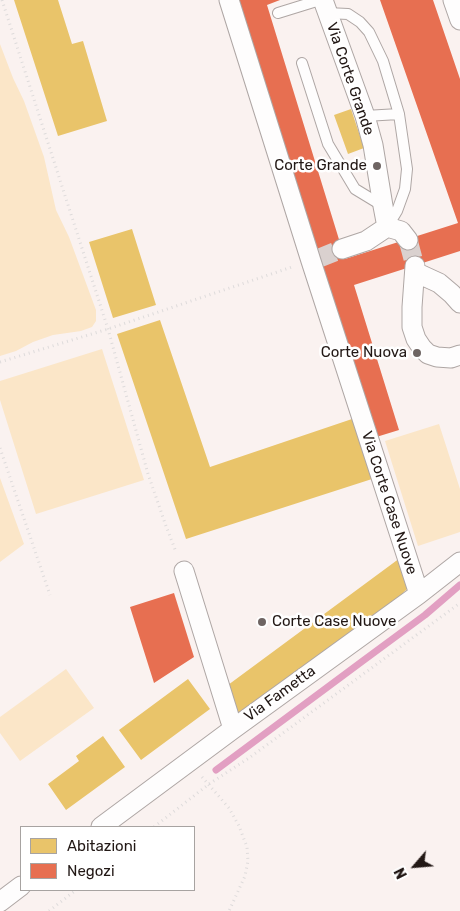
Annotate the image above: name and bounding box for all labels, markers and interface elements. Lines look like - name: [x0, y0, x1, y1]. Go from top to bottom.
- street label: Via Corte Grande: [322, 20, 378, 138]
- place label: Corte Grande: [274, 157, 367, 175]
- marker: Corte Grande: [371, 160, 383, 172]
- place label: Corte Nuova: [321, 344, 407, 362]
- marker: Corte Nuova: [411, 347, 423, 359]
- street label: Via Corte Case Nuove: [357, 429, 421, 577]
- place label: Corte Case Nuove: [272, 613, 396, 631]
- marker: Corte Case Nuove: [256, 616, 268, 628]
- street label: Via Fametta: [241, 662, 319, 726]
- legend: [20, 826, 195, 891]
- text: Abitazioni: [67, 837, 136, 855]
- north arrow: [390, 841, 440, 891]
- text: Negozi: [67, 862, 115, 880]
- text: N: [391, 865, 411, 881]

